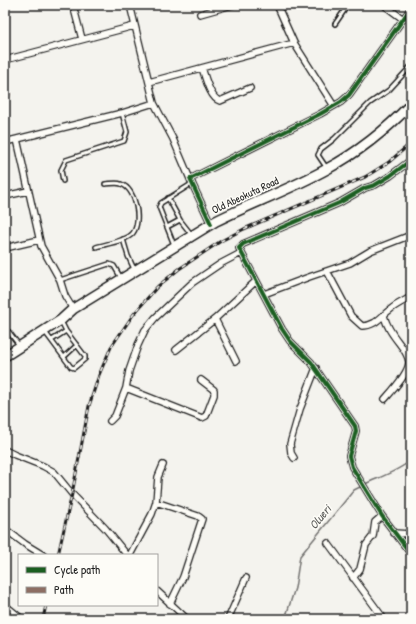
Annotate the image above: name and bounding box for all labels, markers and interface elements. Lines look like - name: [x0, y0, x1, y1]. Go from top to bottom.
- street label: Old Abeokuta Road: [209, 173, 281, 217]
- water label: Olueri: [305, 500, 336, 533]
- legend: [18, 554, 158, 606]
- text: Cycle path: [54, 561, 100, 578]
- text: Path: [54, 581, 74, 598]

